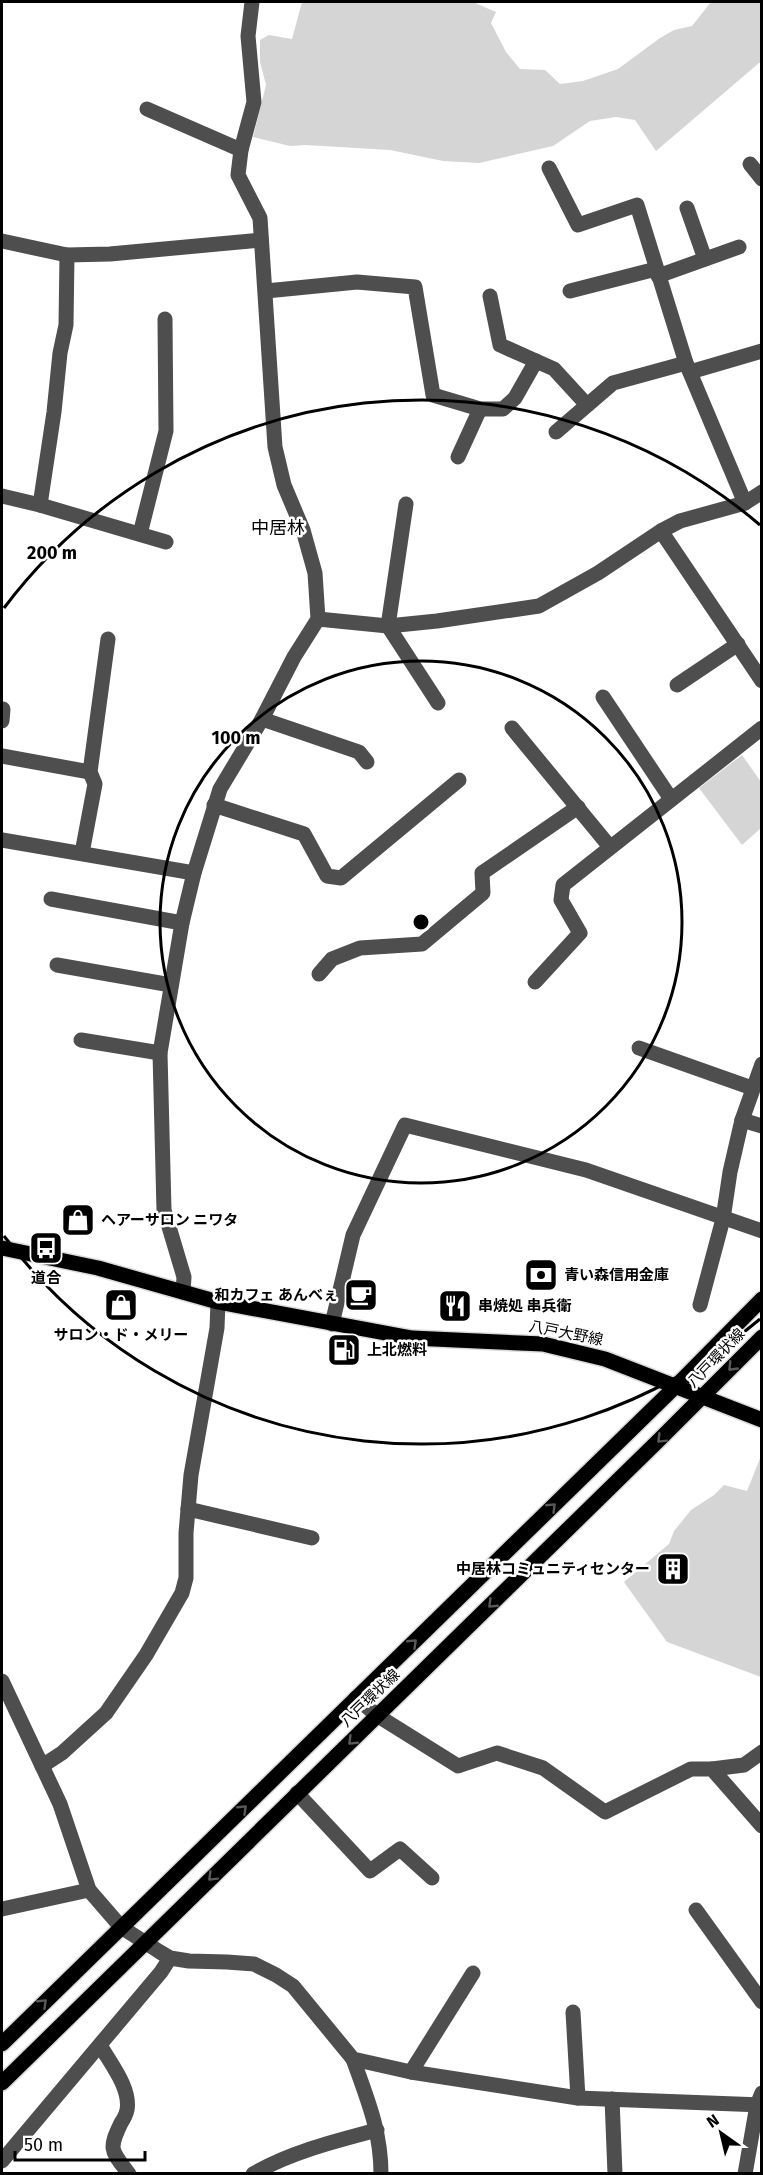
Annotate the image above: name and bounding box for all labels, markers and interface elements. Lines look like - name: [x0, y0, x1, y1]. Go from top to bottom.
- district label: 中居林: [251, 517, 305, 539]
- text: 200 m: [27, 542, 77, 564]
- text: 100 m: [212, 727, 260, 749]
- centre of rings: [411, 912, 431, 932]
- shop icon: ヘアーサロン ニワタ: [60, 1202, 96, 1238]
- place label: ヘアーサロン ニワタ: [101, 1211, 238, 1229]
- bus stop icon: 道合: [28, 1230, 64, 1266]
- bank icon: 青い森信用金庫: [523, 1257, 559, 1293]
- place label: 青い森信用金庫: [564, 1266, 669, 1284]
- place label: 道合: [31, 1269, 62, 1287]
- cafe icon: 和カフェ あんべぇ: [343, 1277, 379, 1313]
- place label: 和カフェ あんべぇ: [214, 1286, 338, 1304]
- shop icon: サロン・ド・メリー: [103, 1287, 139, 1323]
- restaurant icon: 串焼処 串兵衛: [437, 1288, 473, 1324]
- place label: 串焼処 串兵衛: [478, 1297, 572, 1315]
- street label: 八戸大野線: [527, 1317, 605, 1349]
- street label: 八戸環状線: [683, 1325, 749, 1391]
- place label: サロン・ド・メリー: [53, 1326, 189, 1344]
- fuel station icon: 上北燃料: [326, 1332, 362, 1368]
- place label: 上北燃料: [367, 1341, 427, 1359]
- one-way arrow: [728, 1360, 739, 1371]
- one-way arrow: [657, 1431, 668, 1442]
- one-way arrow: [546, 1503, 556, 1514]
- building icon: 中居林コミュニティセンター: [655, 1551, 691, 1587]
- place label: 中居林コミュニティセンター: [456, 1560, 650, 1578]
- one-way arrow: [488, 1597, 499, 1608]
- one-way arrow: [406, 1639, 416, 1650]
- street label: 八戸環状線: [337, 1665, 403, 1731]
- one-way arrow: [349, 1733, 360, 1744]
- one-way arrow: [235, 1805, 246, 1816]
- one-way arrow: [209, 1869, 220, 1880]
- one-way arrow: [36, 2000, 47, 2011]
- north arrow: [691, 2103, 751, 2163]
- text: N: [703, 2110, 723, 2132]
- scale bar: [15, 2124, 146, 2162]
- text: 50 m: [24, 2134, 63, 2156]

